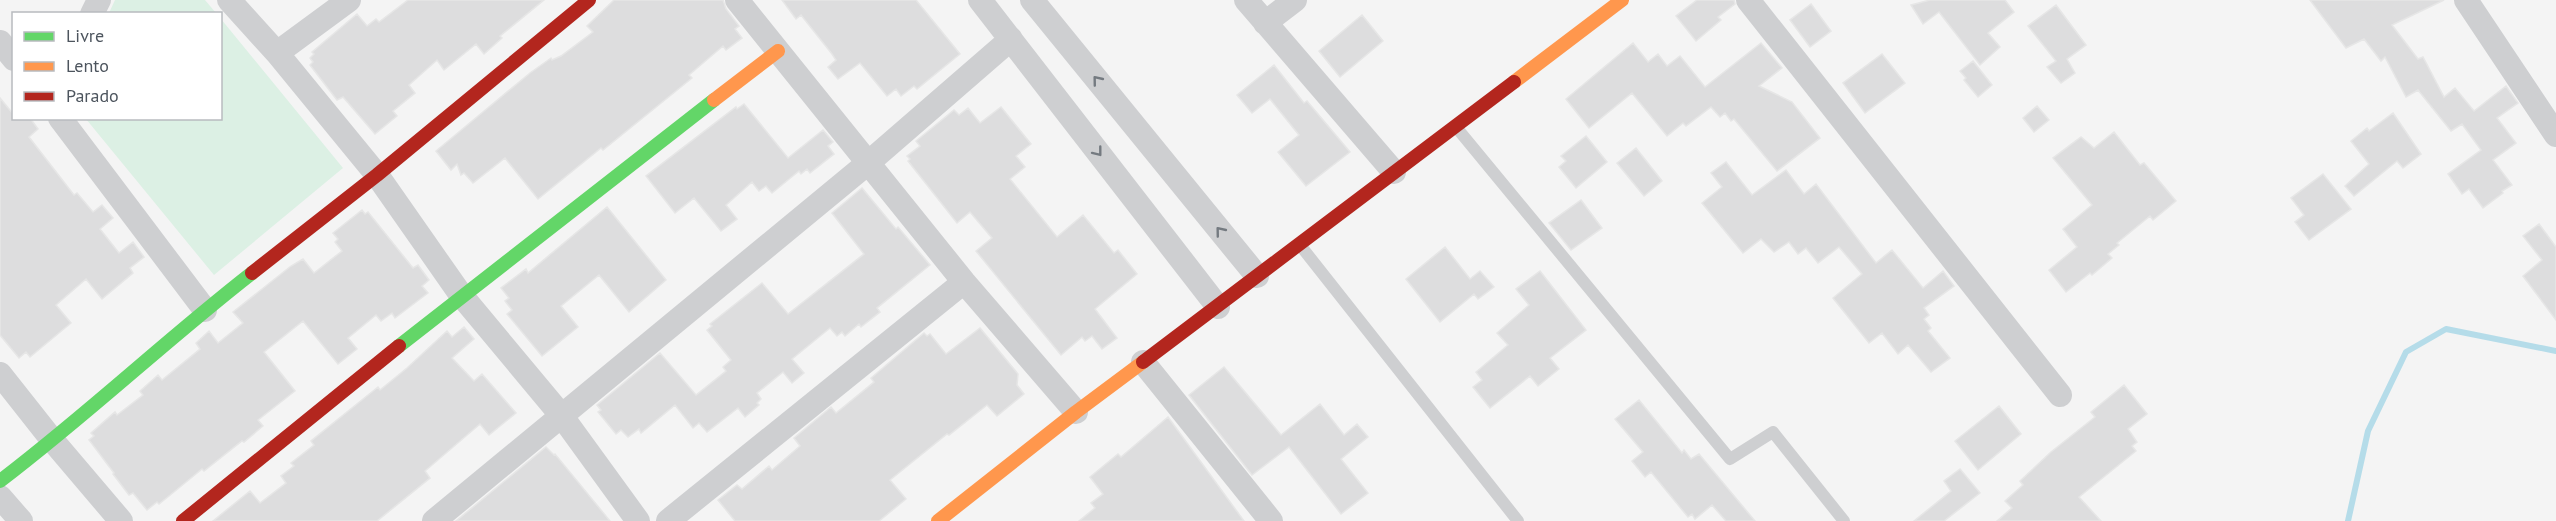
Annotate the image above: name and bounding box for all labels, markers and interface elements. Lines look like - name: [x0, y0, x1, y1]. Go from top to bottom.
- legend: [12, 12, 222, 120]
- text: Livre: [66, 24, 104, 47]
- text: Lento: [66, 54, 109, 77]
- one-way arrow: [1093, 76, 1104, 87]
- text: Parado: [66, 84, 119, 107]
- one-way arrow: [1091, 145, 1102, 156]
- one-way arrow: [1216, 227, 1227, 238]

